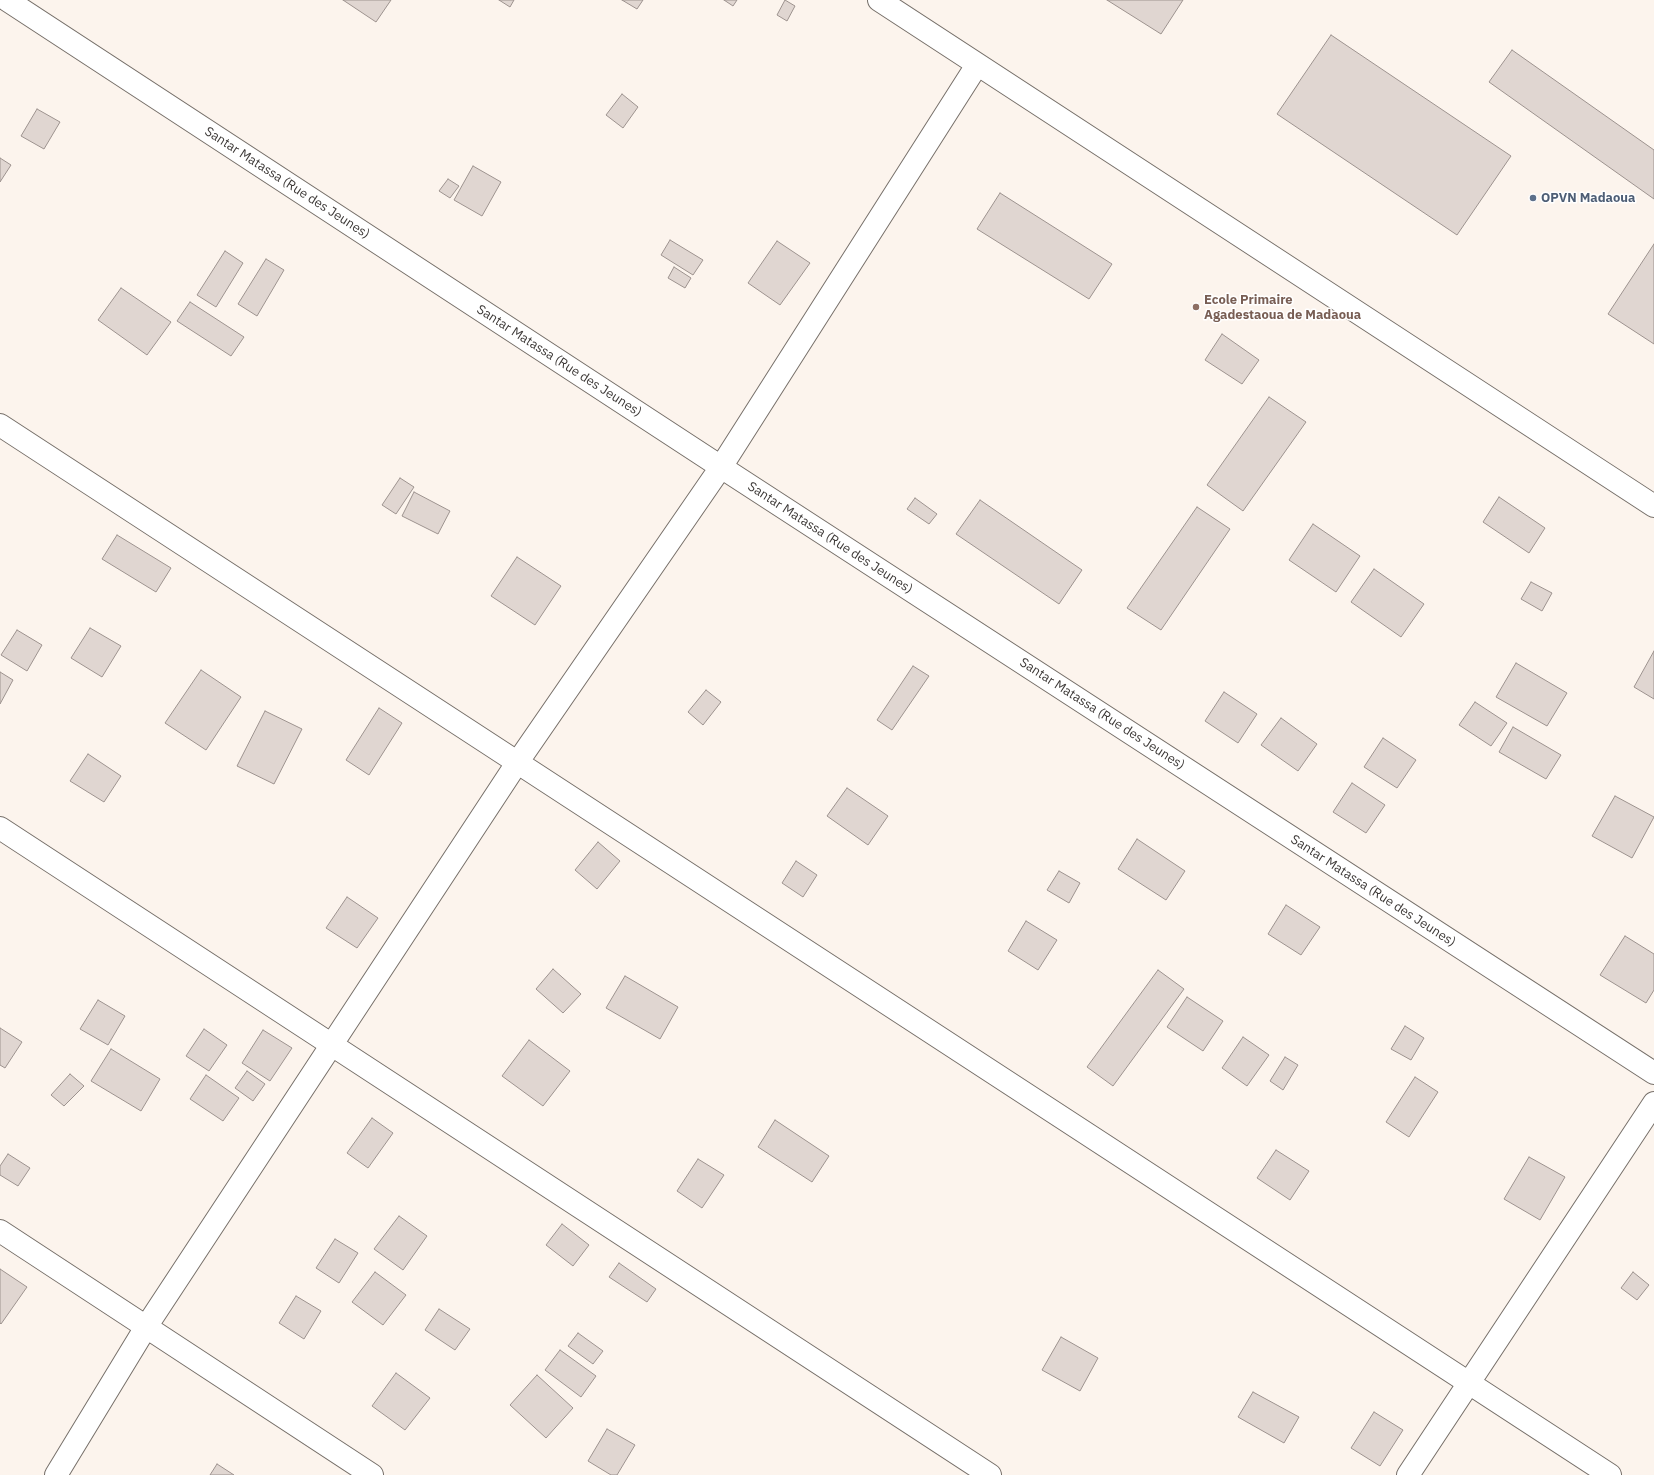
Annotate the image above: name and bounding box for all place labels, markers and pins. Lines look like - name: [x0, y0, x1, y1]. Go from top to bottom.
- place label: OPVN Madaoua: [1541, 190, 1635, 206]
- marker: OPVN Madaoua: [1528, 193, 1538, 203]
- place label: Ecole Primaire Agadestaoua de Madaoua: [1204, 292, 1361, 323]
- marker: Ecole Primaire Agadestaoua de Madaoua: [1191, 302, 1201, 312]

